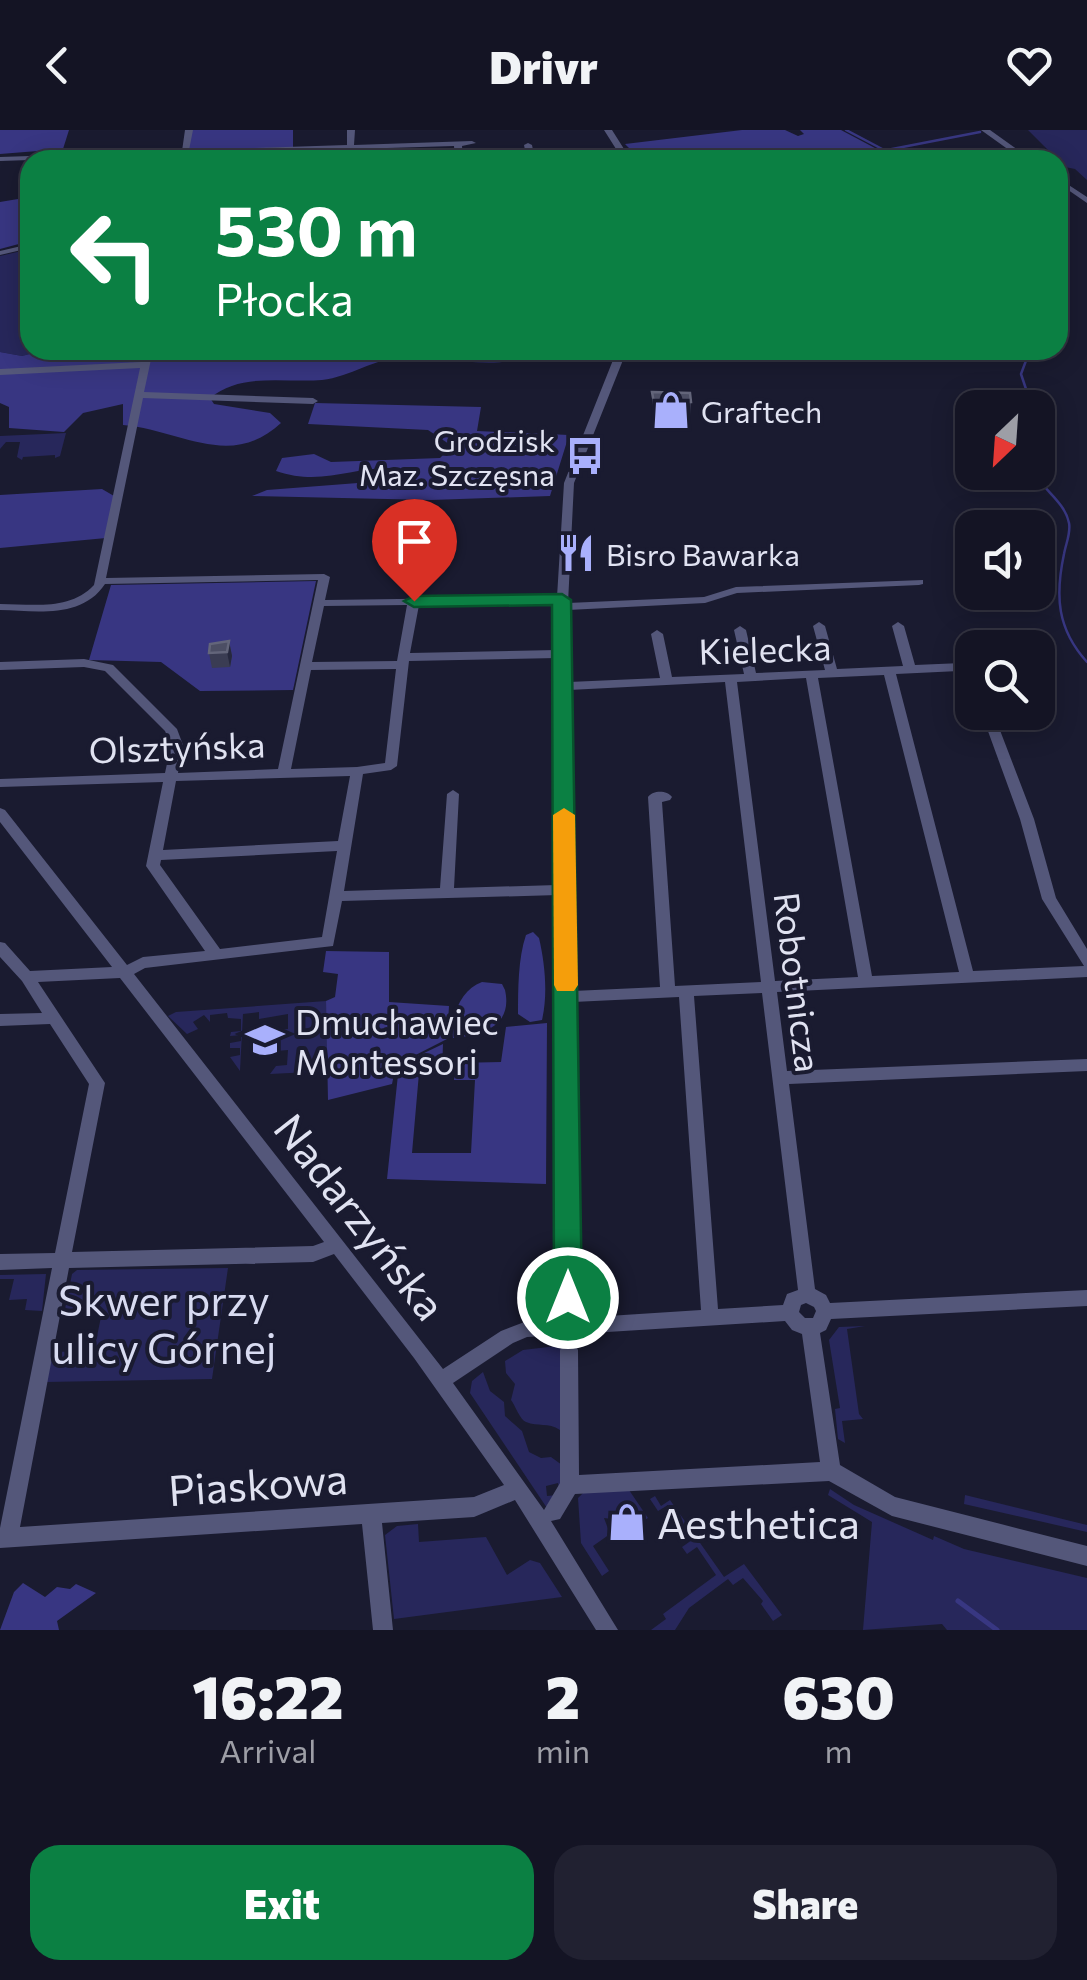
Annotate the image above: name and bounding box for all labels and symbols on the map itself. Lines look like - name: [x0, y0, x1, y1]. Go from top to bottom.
- shop icon: Graftech: [650, 389, 692, 431]
- north arrow: [955, 390, 1055, 490]
- place label: Graftech: [701, 392, 822, 429]
- place label: Grodzisk Maz. Szczęsna: [359, 421, 555, 492]
- bus stop icon: Grodzisk Maz. Szczęsna: [564, 435, 606, 477]
- pin: [372, 499, 457, 602]
- restaurant icon: Bisro Bawarka: [555, 532, 597, 574]
- place label: Bisro Bawarka: [606, 535, 800, 572]
- street label: Kielecka: [698, 624, 832, 672]
- street label: Olsztyńska: [88, 721, 266, 771]
- street label: Robotnicza: [767, 890, 831, 1074]
- place label: Dmuchawiec Montessori: [295, 999, 499, 1082]
- school or university icon: Dmuchawiec Montessori: [244, 1019, 286, 1061]
- street label: Nadarzyńska: [264, 1103, 458, 1329]
- position arrow: [516, 1246, 620, 1350]
- park label: Skwer przy ulicy Górnej: [51, 1273, 277, 1373]
- street label: Piaskowa: [167, 1451, 349, 1515]
- place label: Aesthetica: [657, 1496, 860, 1548]
- shop icon: Aesthetica: [606, 1501, 648, 1543]

